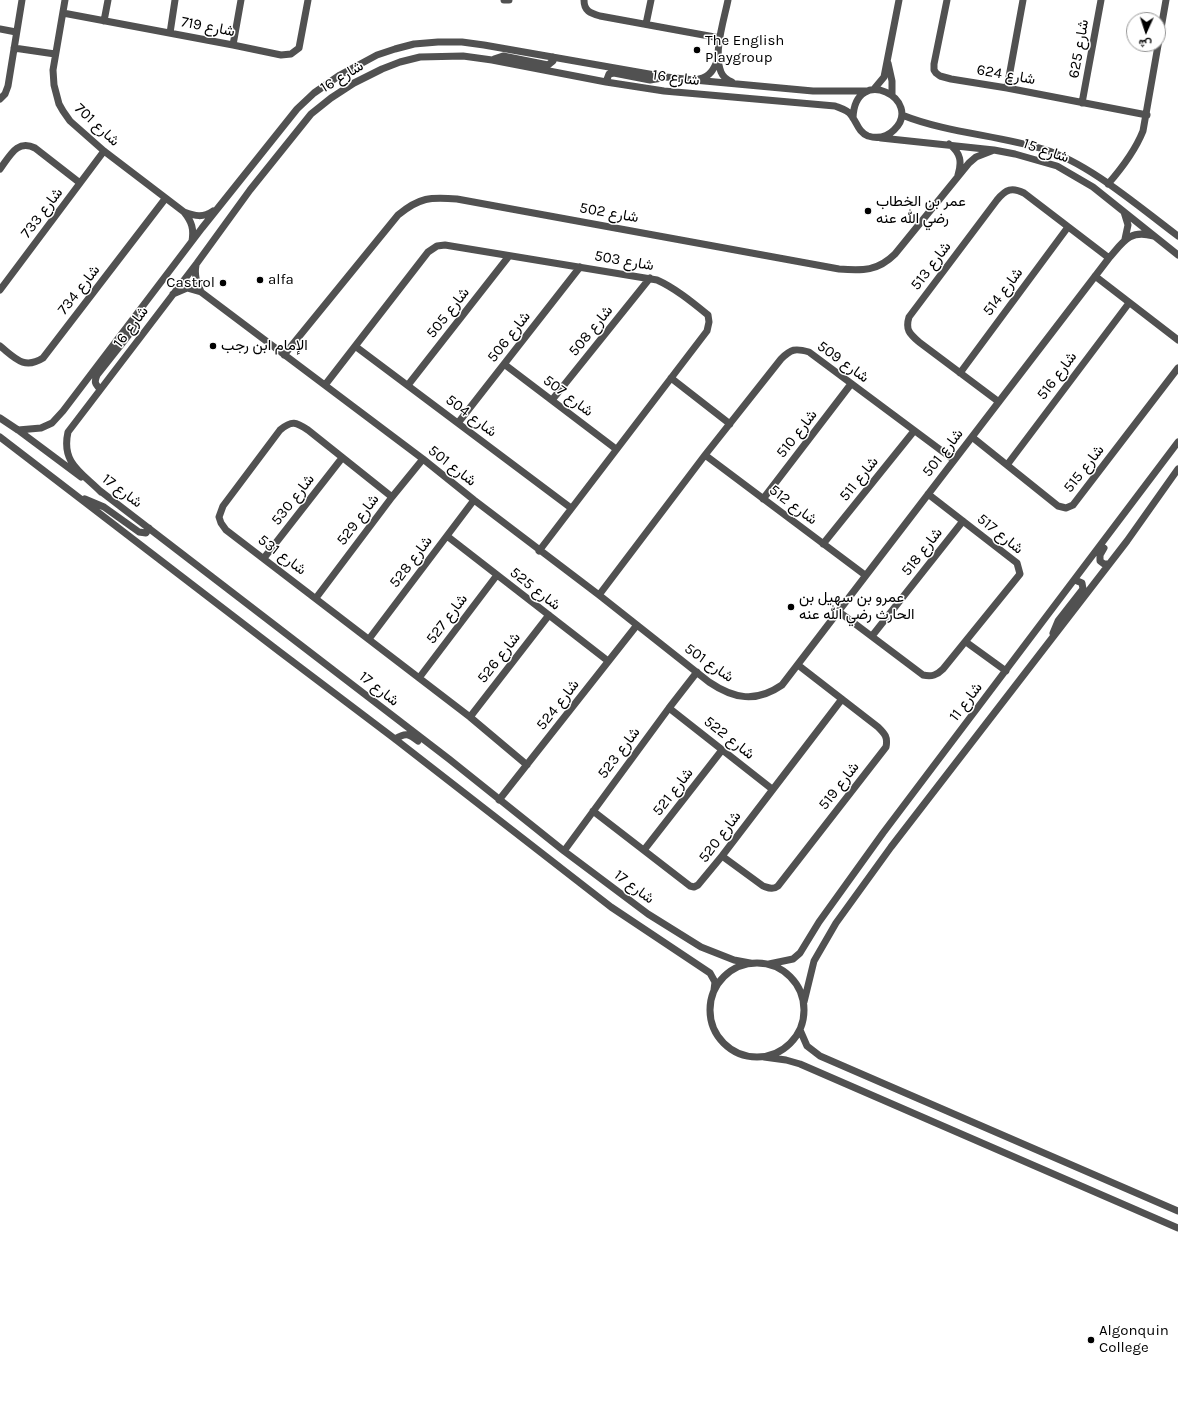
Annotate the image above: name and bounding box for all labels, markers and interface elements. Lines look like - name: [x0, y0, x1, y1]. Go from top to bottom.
- north arrow: [1126, 12, 1166, 52]
- street label: شارع 719: [180, 13, 236, 41]
- street label: شارع 625: [1065, 18, 1093, 80]
- place label: The English Playgroup: [705, 32, 784, 67]
- text: ش: [1138, 37, 1152, 50]
- marker: The English Playgroup: [692, 45, 702, 55]
- street label: شارع 16: [317, 57, 367, 97]
- street label: شارع 624: [975, 61, 1037, 89]
- street label: شارع 16: [651, 66, 701, 90]
- street label: شارع 701: [71, 100, 123, 150]
- street label: شارع 15: [1021, 135, 1071, 167]
- street label: شارع 733: [17, 184, 67, 242]
- place label: عمر بن الخطاب رضي الله عنه: [876, 193, 966, 228]
- street label: شارع 502: [578, 199, 640, 227]
- marker: عمر بن الخطاب رضي الله عنه: [863, 206, 873, 216]
- street label: شارع 513: [907, 238, 955, 294]
- street label: شارع 503: [593, 247, 655, 275]
- street label: شارع 734: [54, 262, 104, 318]
- street label: شارع 514: [979, 264, 1027, 320]
- place label: alfa: [268, 271, 294, 289]
- place label: Castrol: [166, 274, 215, 292]
- marker: alfa: [255, 275, 265, 285]
- marker: Castrol: [218, 278, 228, 288]
- street label: شارع 505: [423, 284, 473, 342]
- street label: شارع 508: [565, 302, 617, 360]
- street label: شارع 16: [110, 303, 152, 351]
- street label: شارع 506: [484, 308, 534, 366]
- place label: الإمام ابن رجب: [221, 337, 308, 355]
- street label: شارع 509: [814, 337, 872, 387]
- marker: الإمام ابن رجب: [208, 341, 218, 351]
- street label: شارع 516: [1033, 348, 1081, 404]
- street label: شارع 507: [539, 371, 597, 421]
- street label: شارع 504: [442, 391, 500, 441]
- street label: شارع 510: [773, 406, 821, 462]
- street label: شارع 501: [919, 425, 967, 481]
- street label: شارع 501: [424, 442, 480, 490]
- street label: شارع 515: [1060, 442, 1108, 496]
- street label: شارع 511: [836, 453, 882, 505]
- street label: شارع 17: [98, 470, 146, 512]
- street label: شارع 530: [267, 471, 319, 529]
- street label: شارع 512: [765, 481, 821, 529]
- street label: شارع 529: [333, 491, 383, 549]
- street label: شارع 517: [973, 510, 1027, 558]
- street label: شارع 518: [898, 524, 946, 580]
- street label: شارع 531: [254, 531, 310, 579]
- street label: شارع 528: [386, 533, 436, 591]
- street label: شارع 525: [506, 564, 564, 614]
- place label: عمرو بن سهيل بن الحارث رضي الله عنه: [799, 589, 914, 624]
- street label: شارع 527: [422, 590, 472, 648]
- marker: عمرو بن سهيل بن الحارث رضي الله عنه: [786, 602, 796, 612]
- street label: شارع 526: [474, 629, 524, 687]
- street label: شارع 501: [681, 640, 737, 686]
- street label: شارع 17: [355, 668, 403, 710]
- street label: شارع 524: [533, 676, 583, 734]
- street label: شارع 11: [946, 679, 986, 725]
- street label: شارع 522: [700, 713, 758, 763]
- street label: شارع 523: [594, 724, 644, 782]
- street label: شارع 519: [815, 758, 863, 814]
- street label: شارع 521: [649, 764, 697, 820]
- street label: شارع 520: [695, 808, 745, 866]
- street label: شارع 17: [610, 866, 658, 908]
- place label: Algonquin College: [1099, 1322, 1169, 1357]
- marker: Algonquin College: [1086, 1335, 1096, 1345]

